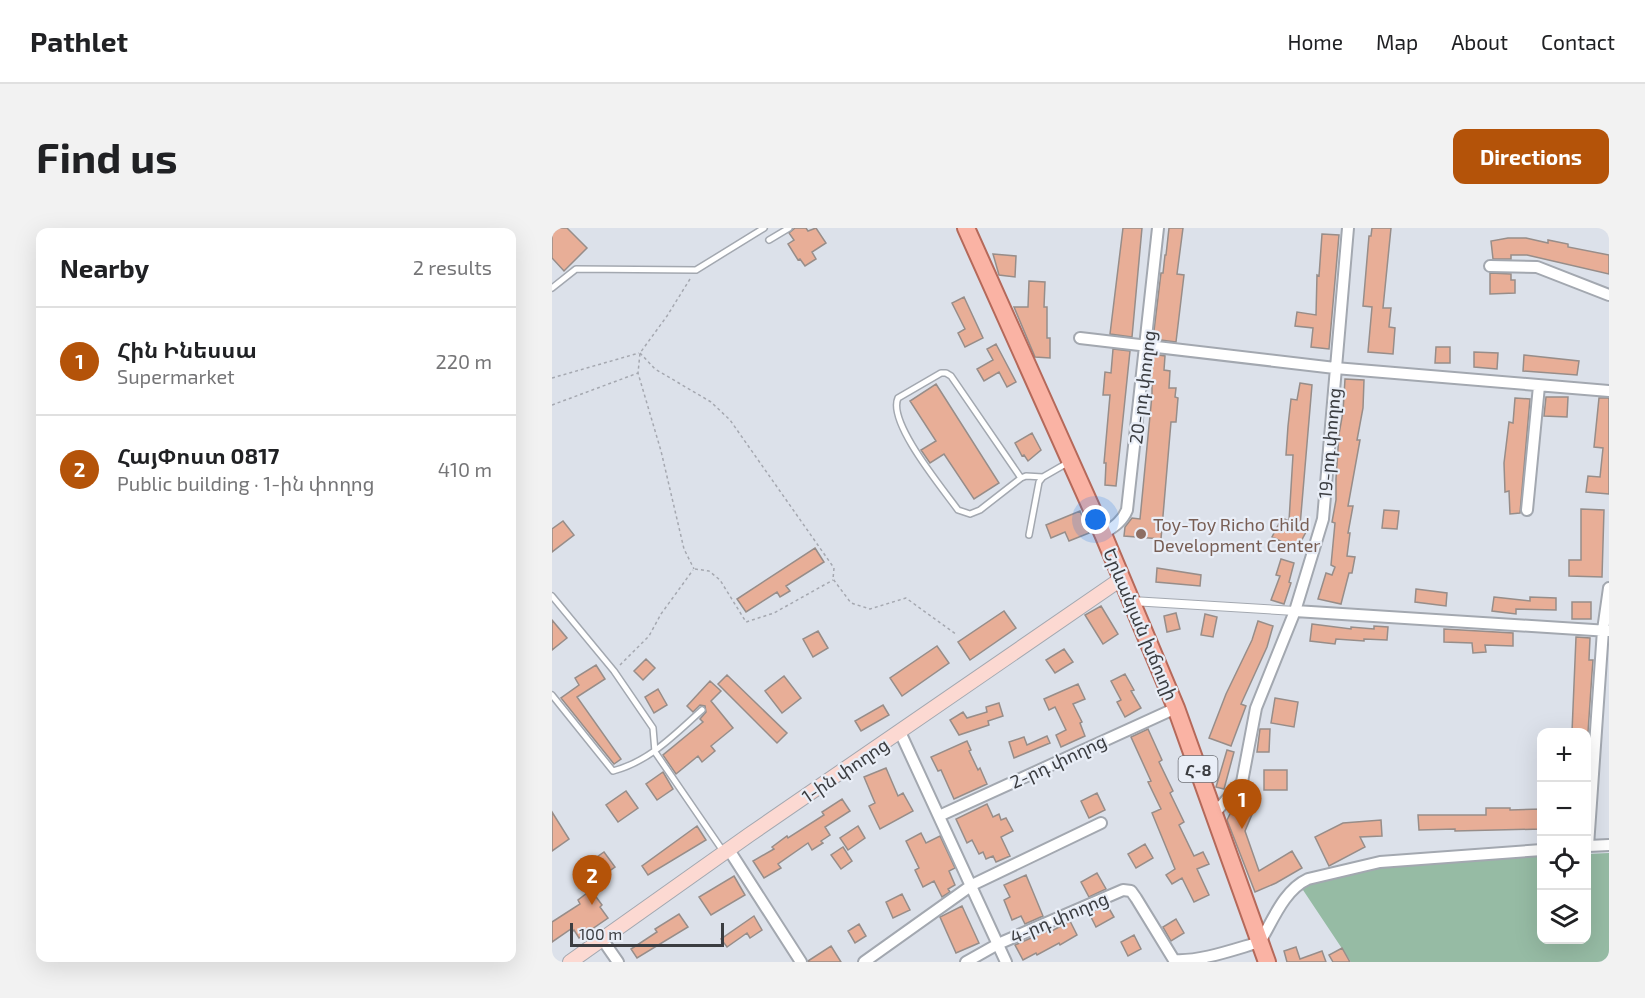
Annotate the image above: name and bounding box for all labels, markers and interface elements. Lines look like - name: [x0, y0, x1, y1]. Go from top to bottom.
- text: Pathlet: [30, 24, 128, 58]
- text: Home: [1287, 29, 1343, 54]
- text: Map: [1376, 29, 1418, 54]
- text: About: [1451, 29, 1508, 54]
- text: Contact: [1541, 29, 1615, 54]
- button: Directions: [1453, 129, 1609, 184]
- text: Find us: [36, 131, 178, 181]
- text: Nearby: [60, 252, 149, 283]
- text: 2 results: [413, 255, 492, 279]
- street label: 20-րդ փողոց: [1124, 329, 1160, 445]
- text: Հին Ինեսսա: [117, 336, 257, 362]
- text: 1: [75, 349, 84, 373]
- text: 220 m: [435, 349, 492, 373]
- text: Supermarket: [117, 364, 235, 388]
- street label: 19-րդ փողոց: [1313, 387, 1345, 499]
- text: ՀայՓոստ 0817: [117, 442, 279, 468]
- text: 2: [74, 457, 85, 481]
- text: 410 m: [438, 457, 492, 481]
- text: Public building · 1-ին փողոց: [117, 471, 375, 495]
- your location: [1081, 505, 1110, 534]
- place label: Toy-Toy Richo Child Development Center: [1153, 513, 1321, 556]
- marker: Toy-Toy Richo Child Development Center: [1134, 527, 1148, 541]
- street label: Երևանյան խճուղի: [1099, 545, 1183, 703]
- map controls: [1537, 728, 1591, 944]
- button: +: [1537, 728, 1591, 782]
- street label: 2-րդ փողոց: [1006, 729, 1110, 793]
- street label: 1-ին փողոց: [797, 733, 893, 807]
- road number: Հ-8: [1178, 756, 1218, 782]
- pin: 1: [1222, 780, 1262, 829]
- button: −: [1537, 782, 1591, 836]
- button: locate: [1537, 836, 1591, 890]
- pin: 2: [572, 856, 612, 905]
- street label: 4-րդ փողոց: [1006, 886, 1112, 948]
- button: layers: [1537, 890, 1591, 944]
- scale bar: [570, 920, 724, 948]
- text: 100 m: [579, 924, 622, 943]

